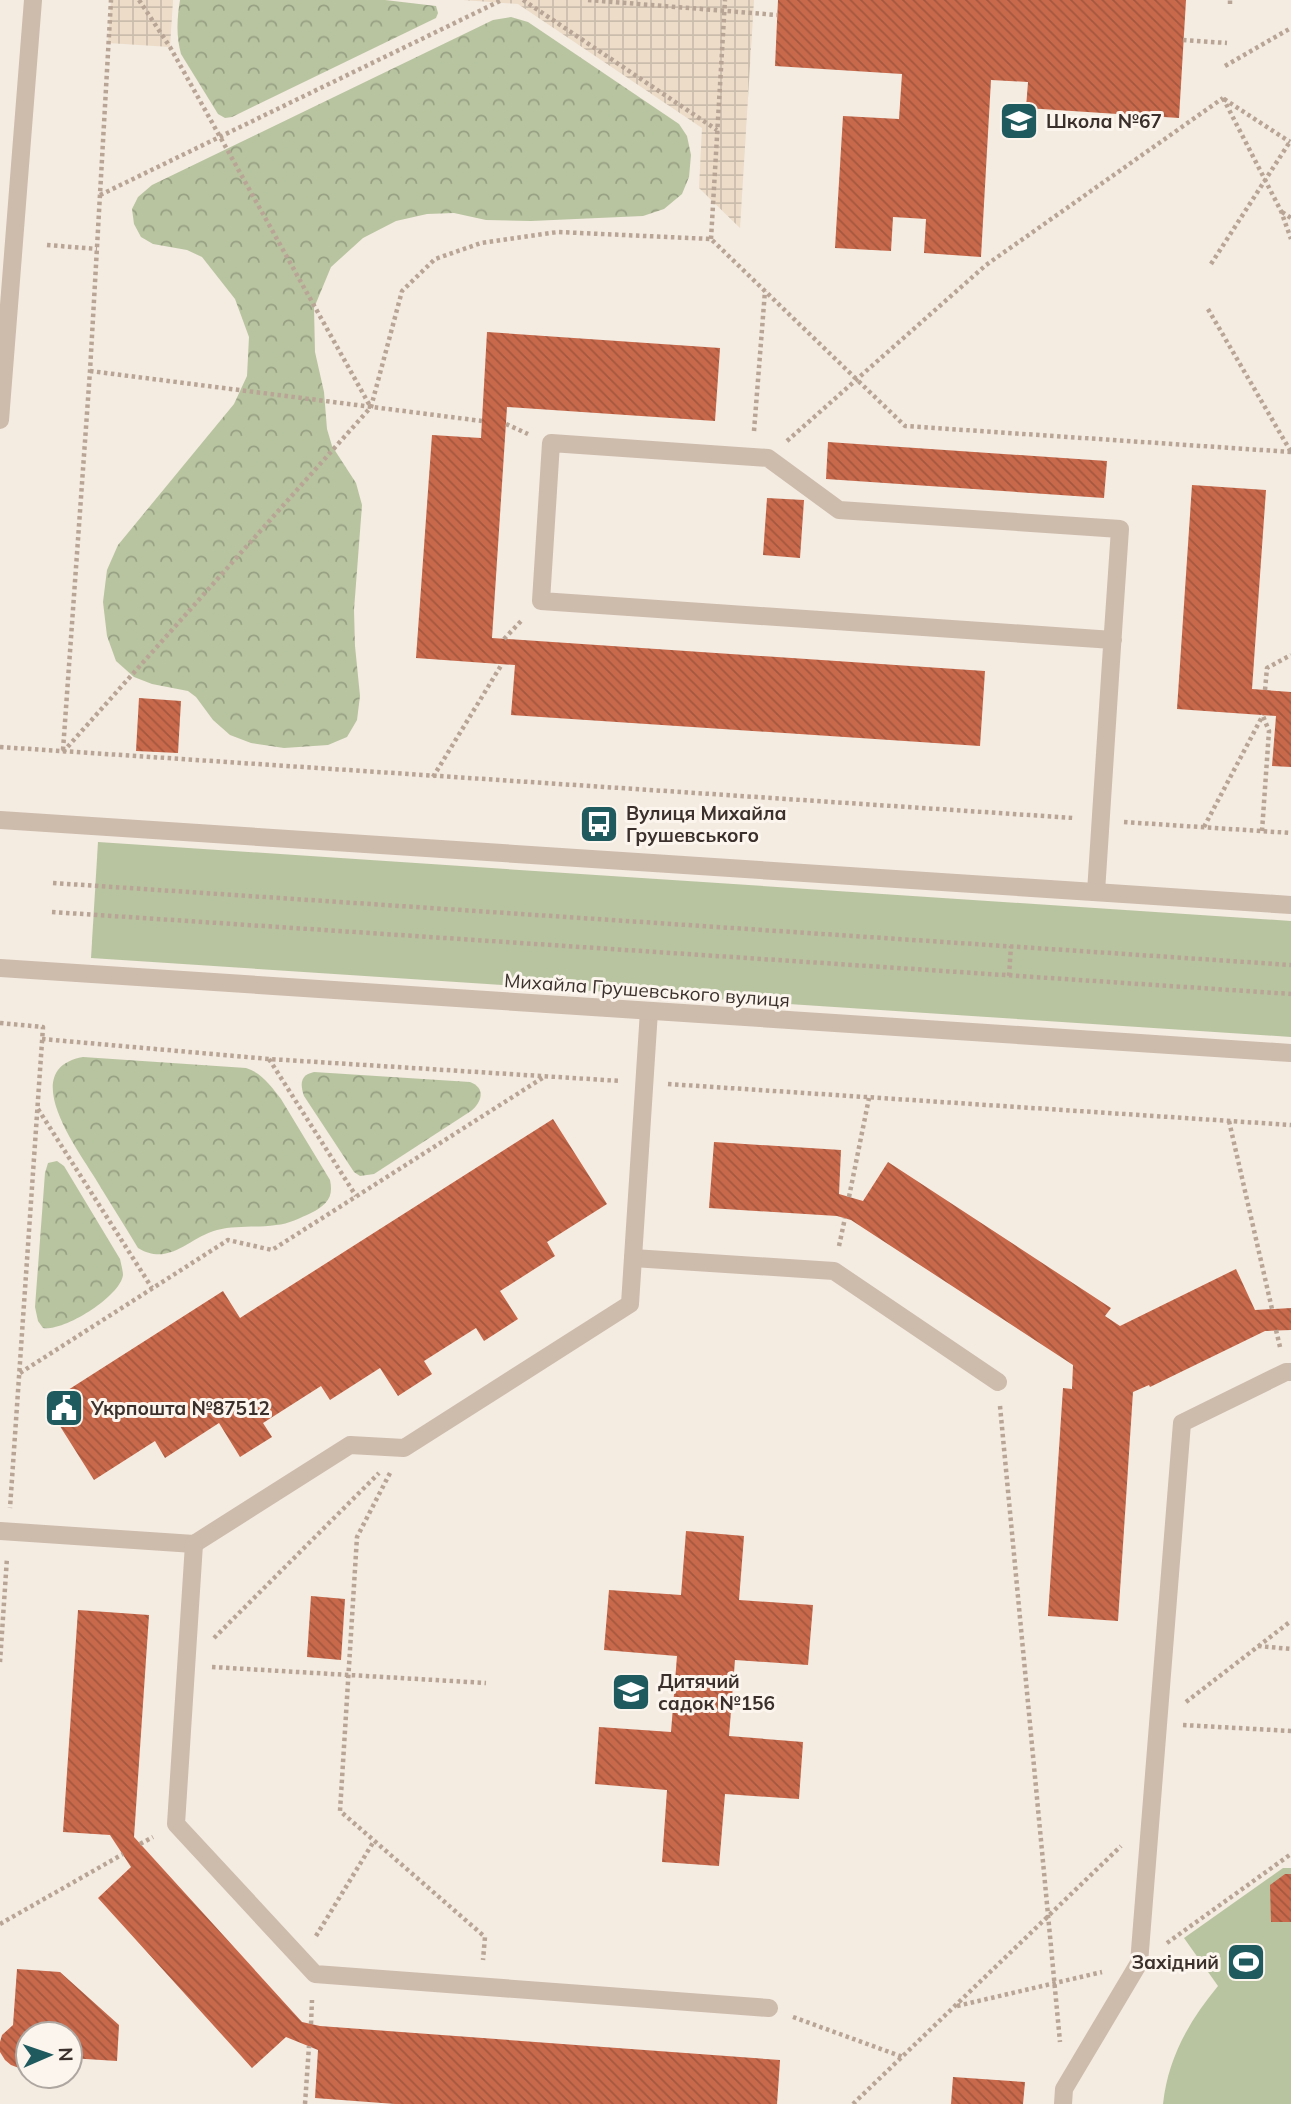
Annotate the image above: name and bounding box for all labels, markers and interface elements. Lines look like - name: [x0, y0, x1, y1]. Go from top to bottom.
- school or university icon: Школа №67: [998, 100, 1040, 142]
- place label: Школа №67: [1046, 109, 1162, 133]
- place label: Вулиця Михайла Грушевського: [626, 801, 787, 847]
- bus stop icon: Вулиця Михайла Грушевського: [578, 803, 620, 845]
- street label: Михайла Грушевського вулиця: [503, 968, 791, 1012]
- public building icon: Укрпошта №87512: [43, 1387, 85, 1429]
- place label: Укрпошта №87512: [90, 1396, 270, 1420]
- place label: Дитячий садок №156: [658, 1669, 775, 1715]
- school or university icon: Дитячий садок №156: [610, 1671, 652, 1713]
- sports icon: Західний: [1225, 1941, 1267, 1983]
- place label: Західний: [1132, 1950, 1219, 1974]
- north arrow: [14, 2020, 84, 2090]
- text: N: [54, 2047, 78, 2062]

